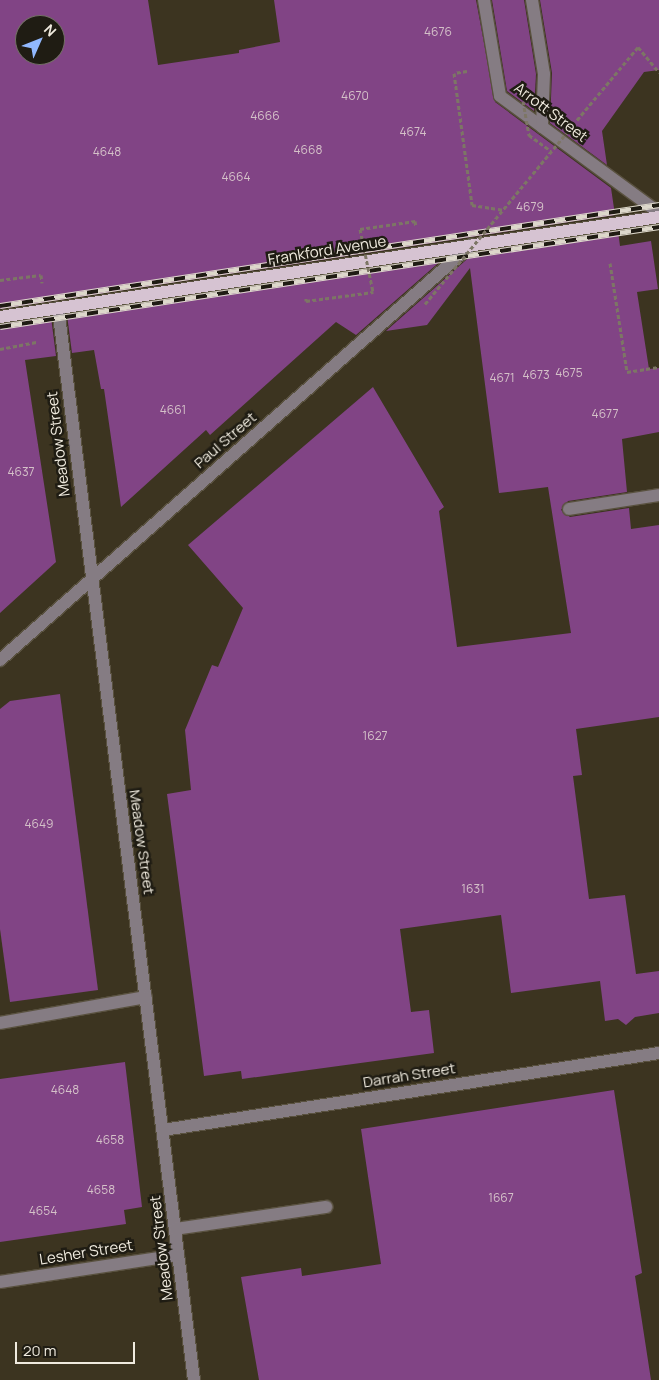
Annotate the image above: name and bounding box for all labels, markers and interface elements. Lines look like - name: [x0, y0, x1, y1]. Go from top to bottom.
- north arrow: [15, 15, 65, 65]
- text: N: [40, 20, 61, 40]
- house number: 4676: [424, 25, 452, 39]
- street label: Arrott Street: [511, 79, 591, 145]
- house number: 4670: [341, 89, 369, 103]
- house number: 4666: [250, 109, 280, 123]
- house number: 4674: [399, 125, 427, 139]
- house number: 4668: [294, 143, 322, 157]
- house number: 4648: [93, 145, 121, 159]
- house number: 4664: [221, 170, 251, 184]
- house number: 4679: [516, 200, 544, 214]
- street label: Frankford Avenue: [266, 232, 388, 268]
- house number: 4675: [555, 366, 583, 380]
- house number: 4673: [522, 368, 550, 382]
- house number: 4671: [489, 371, 515, 385]
- street label: Meadow Street: [43, 391, 73, 497]
- house number: 4661: [160, 403, 186, 417]
- house number: 4677: [592, 407, 618, 421]
- street label: Paul Street: [190, 408, 260, 472]
- house number: 4637: [7, 465, 35, 479]
- house number: 1627: [363, 729, 387, 743]
- street label: Meadow Street: [126, 788, 158, 896]
- house number: 4649: [25, 817, 53, 831]
- house number: 1631: [461, 882, 485, 896]
- street label: Darrah Street: [362, 1059, 456, 1091]
- house number: 4648: [51, 1083, 79, 1097]
- house number: 4658: [96, 1133, 124, 1147]
- house number: 4658: [87, 1183, 115, 1197]
- house number: 1667: [488, 1191, 514, 1205]
- street label: Meadow Street: [146, 1195, 176, 1301]
- house number: 4654: [29, 1204, 57, 1218]
- street label: Lesher Street: [38, 1236, 134, 1268]
- scale bar: [18, 1332, 138, 1364]
- text: 20 m: [23, 1340, 56, 1361]

